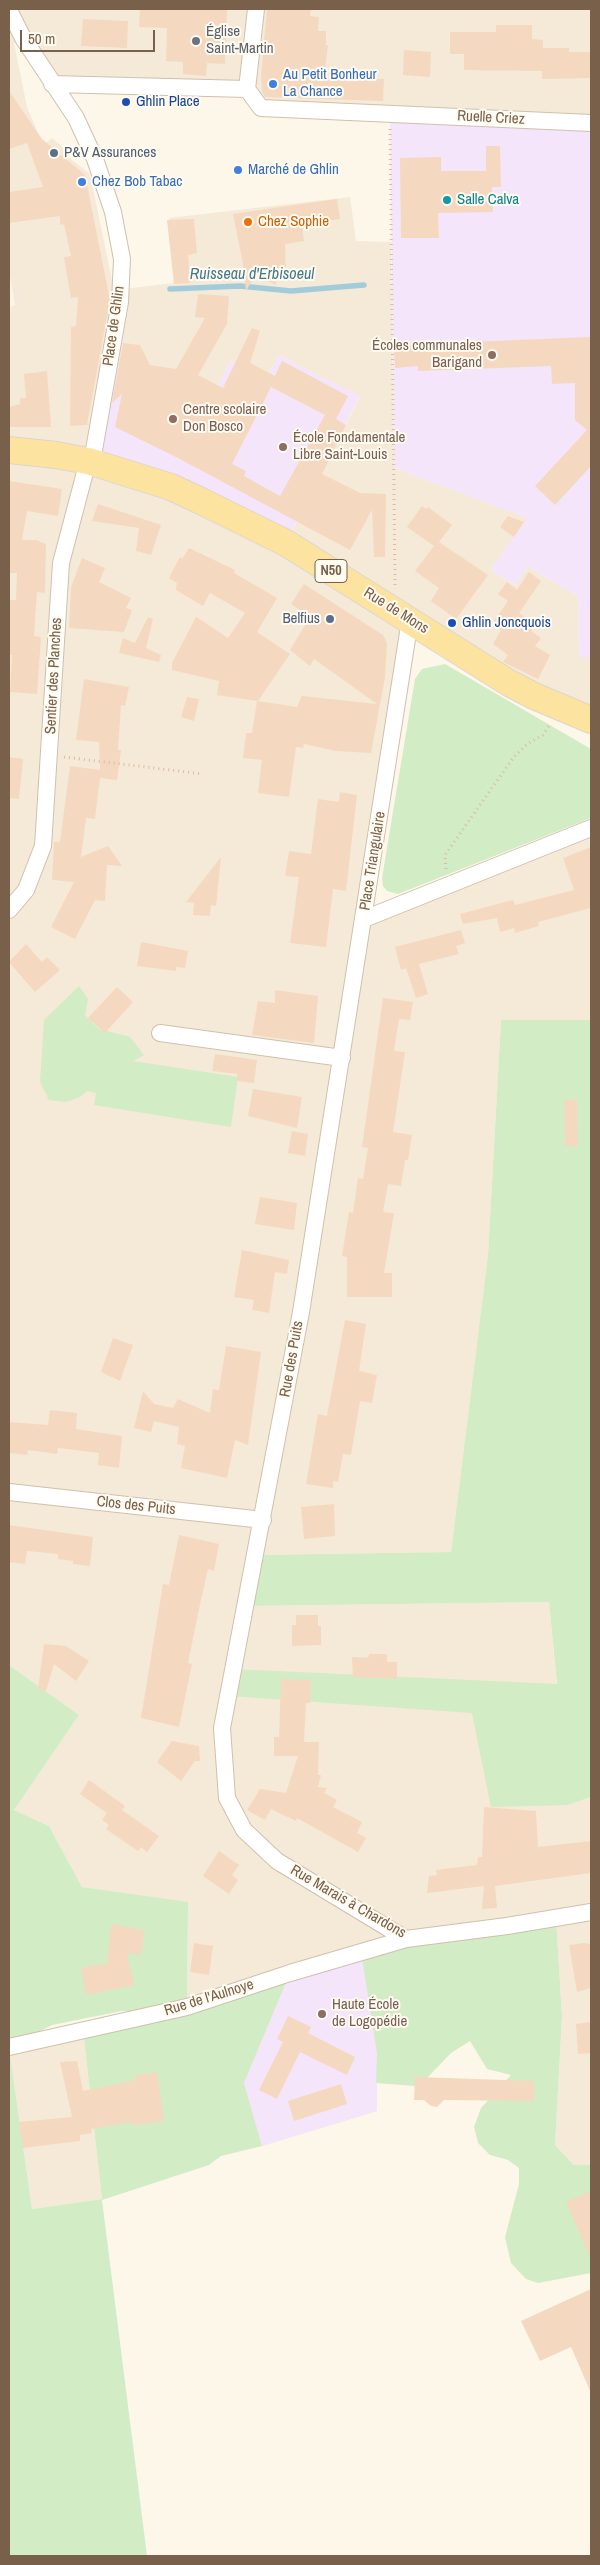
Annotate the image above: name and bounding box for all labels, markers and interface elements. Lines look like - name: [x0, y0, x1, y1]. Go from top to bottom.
- scale bar: [22, 20, 158, 52]
- place label: Église Saint-Martin: [206, 23, 274, 58]
- text: 50 m: [28, 28, 55, 49]
- marker: Église Saint-Martin: [190, 35, 202, 47]
- place label: Au Petit Bonheur La Chance: [283, 66, 377, 101]
- marker: Au Petit Bonheur La Chance: [267, 78, 279, 90]
- place label: Ghlin Place: [136, 93, 200, 111]
- marker: Ghlin Place: [120, 96, 132, 108]
- street label: Ruelle Criez: [457, 107, 525, 129]
- place label: P&V Assurances: [64, 144, 156, 162]
- marker: P&V Assurances: [48, 147, 60, 159]
- place label: Marché de Ghlin: [248, 161, 339, 179]
- marker: Marché de Ghlin: [232, 164, 244, 176]
- place label: Chez Bob Tabac: [92, 173, 182, 191]
- marker: Chez Bob Tabac: [76, 176, 88, 188]
- place label: Salle Calva: [457, 191, 519, 209]
- marker: Salle Calva: [441, 194, 453, 206]
- place label: Chez Sophie: [258, 213, 329, 231]
- marker: Chez Sophie: [242, 216, 254, 228]
- water label: Ruisseau d'Erbisoeul: [190, 265, 314, 285]
- street label: Place de Ghlin: [99, 285, 129, 367]
- place label: Écoles communales Barigand: [372, 337, 482, 372]
- marker: Écoles communales Barigand: [486, 349, 498, 361]
- place label: Centre scolaire Don Bosco: [183, 401, 266, 436]
- marker: Centre scolaire Don Bosco: [167, 413, 179, 425]
- place label: École Fondamentale Libre Saint-Louis: [293, 429, 405, 464]
- marker: École Fondamentale Libre Saint-Louis: [277, 441, 289, 453]
- road number: N50: [315, 560, 347, 582]
- street label: Rue de Mons: [360, 584, 432, 638]
- place label: Belfius: [282, 610, 320, 628]
- marker: Belfius: [324, 613, 336, 625]
- place label: Ghlin Joncquois: [462, 614, 551, 632]
- street label: Sentier des Planches: [42, 617, 66, 735]
- marker: Ghlin Joncquois: [446, 617, 458, 629]
- street label: Place Triangulaire: [356, 810, 390, 912]
- street label: Rue des Puits: [276, 1319, 308, 1399]
- street label: Clos des Puits: [96, 1493, 176, 1519]
- street label: Rue Marais à Chardons: [287, 1862, 409, 1942]
- street label: Rue de l'Aulnoye: [162, 1976, 256, 2020]
- place label: Haute École de Logopédie: [332, 1996, 407, 2031]
- marker: Haute École de Logopédie: [316, 2008, 328, 2020]

